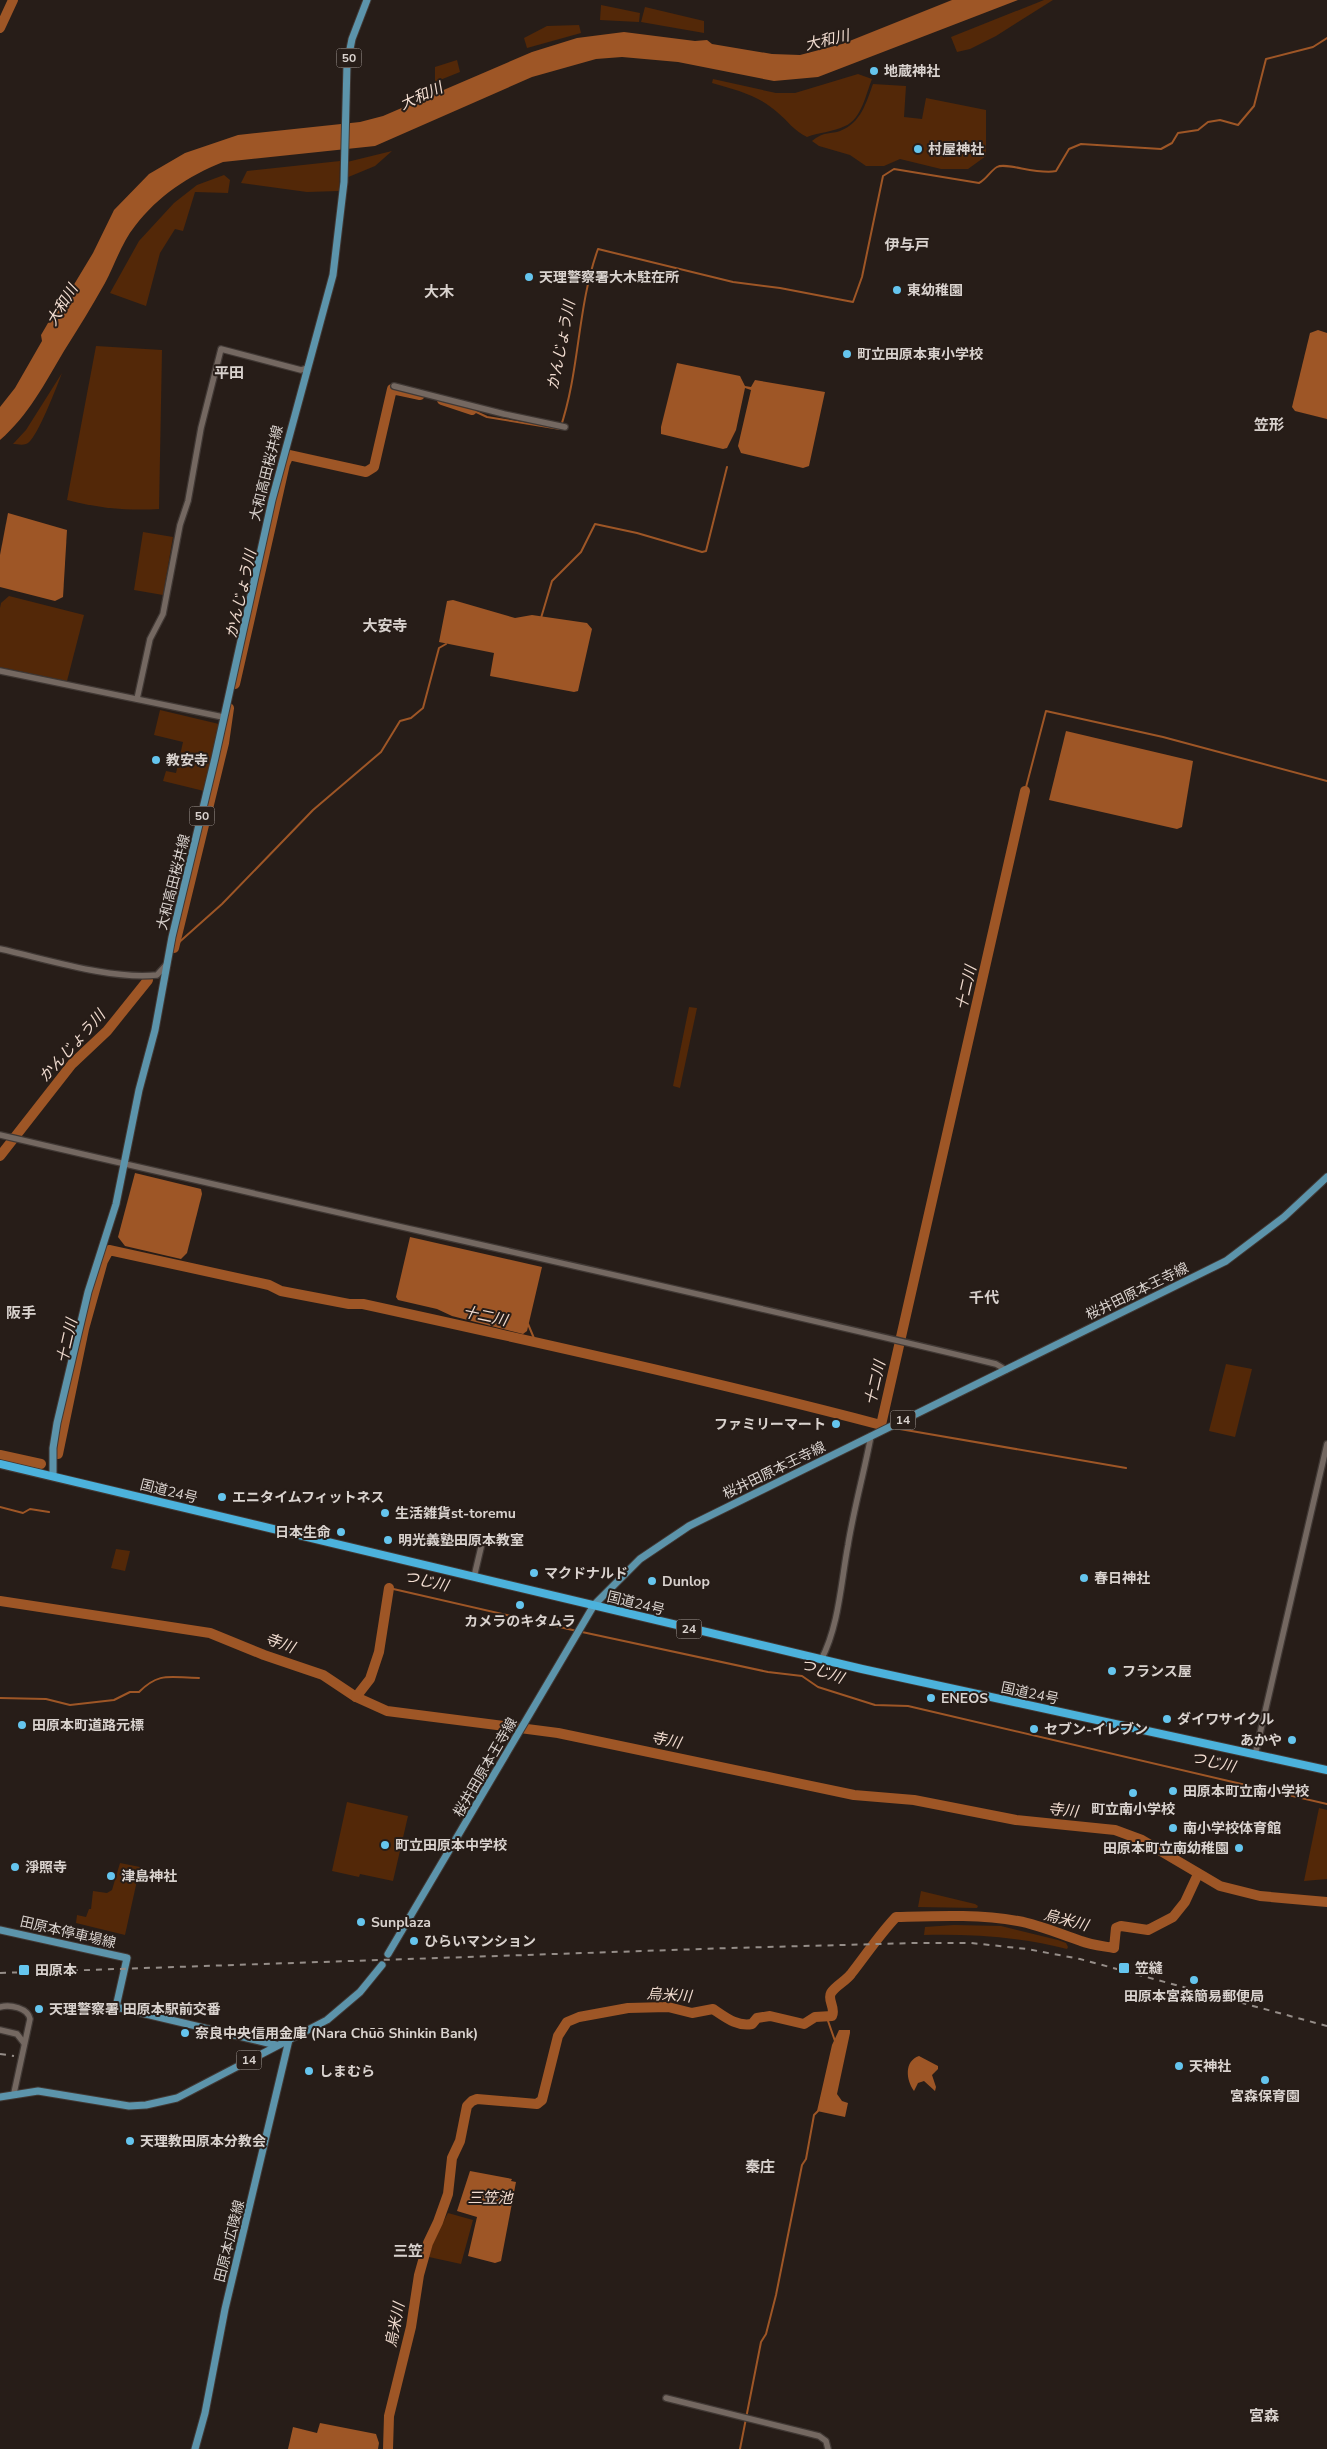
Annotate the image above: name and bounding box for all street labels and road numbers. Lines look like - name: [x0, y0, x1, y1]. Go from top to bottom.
- road number: 50: [336, 48, 362, 68]
- street label: 大和高田桜井線: [245, 423, 288, 523]
- road number: 50: [190, 806, 214, 826]
- street label: 大和高田桜井線: [152, 832, 195, 932]
- street label: 桜井田原本王寺線: [1083, 1258, 1192, 1325]
- road number: 14: [890, 1410, 916, 1430]
- street label: 桜井田原本王寺線: [720, 1437, 829, 1504]
- street label: 国道24号: [138, 1475, 200, 1508]
- street label: 国道24号: [605, 1587, 667, 1620]
- road number: 24: [676, 1620, 702, 1638]
- street label: 国道24号: [999, 1678, 1061, 1709]
- street label: 桜井田原本王寺線: [449, 1714, 522, 1820]
- street label: 田原本停車場線: [18, 1912, 118, 1953]
- road number: 14: [236, 2050, 262, 2070]
- street label: 田原本広陵線: [210, 2198, 249, 2284]

